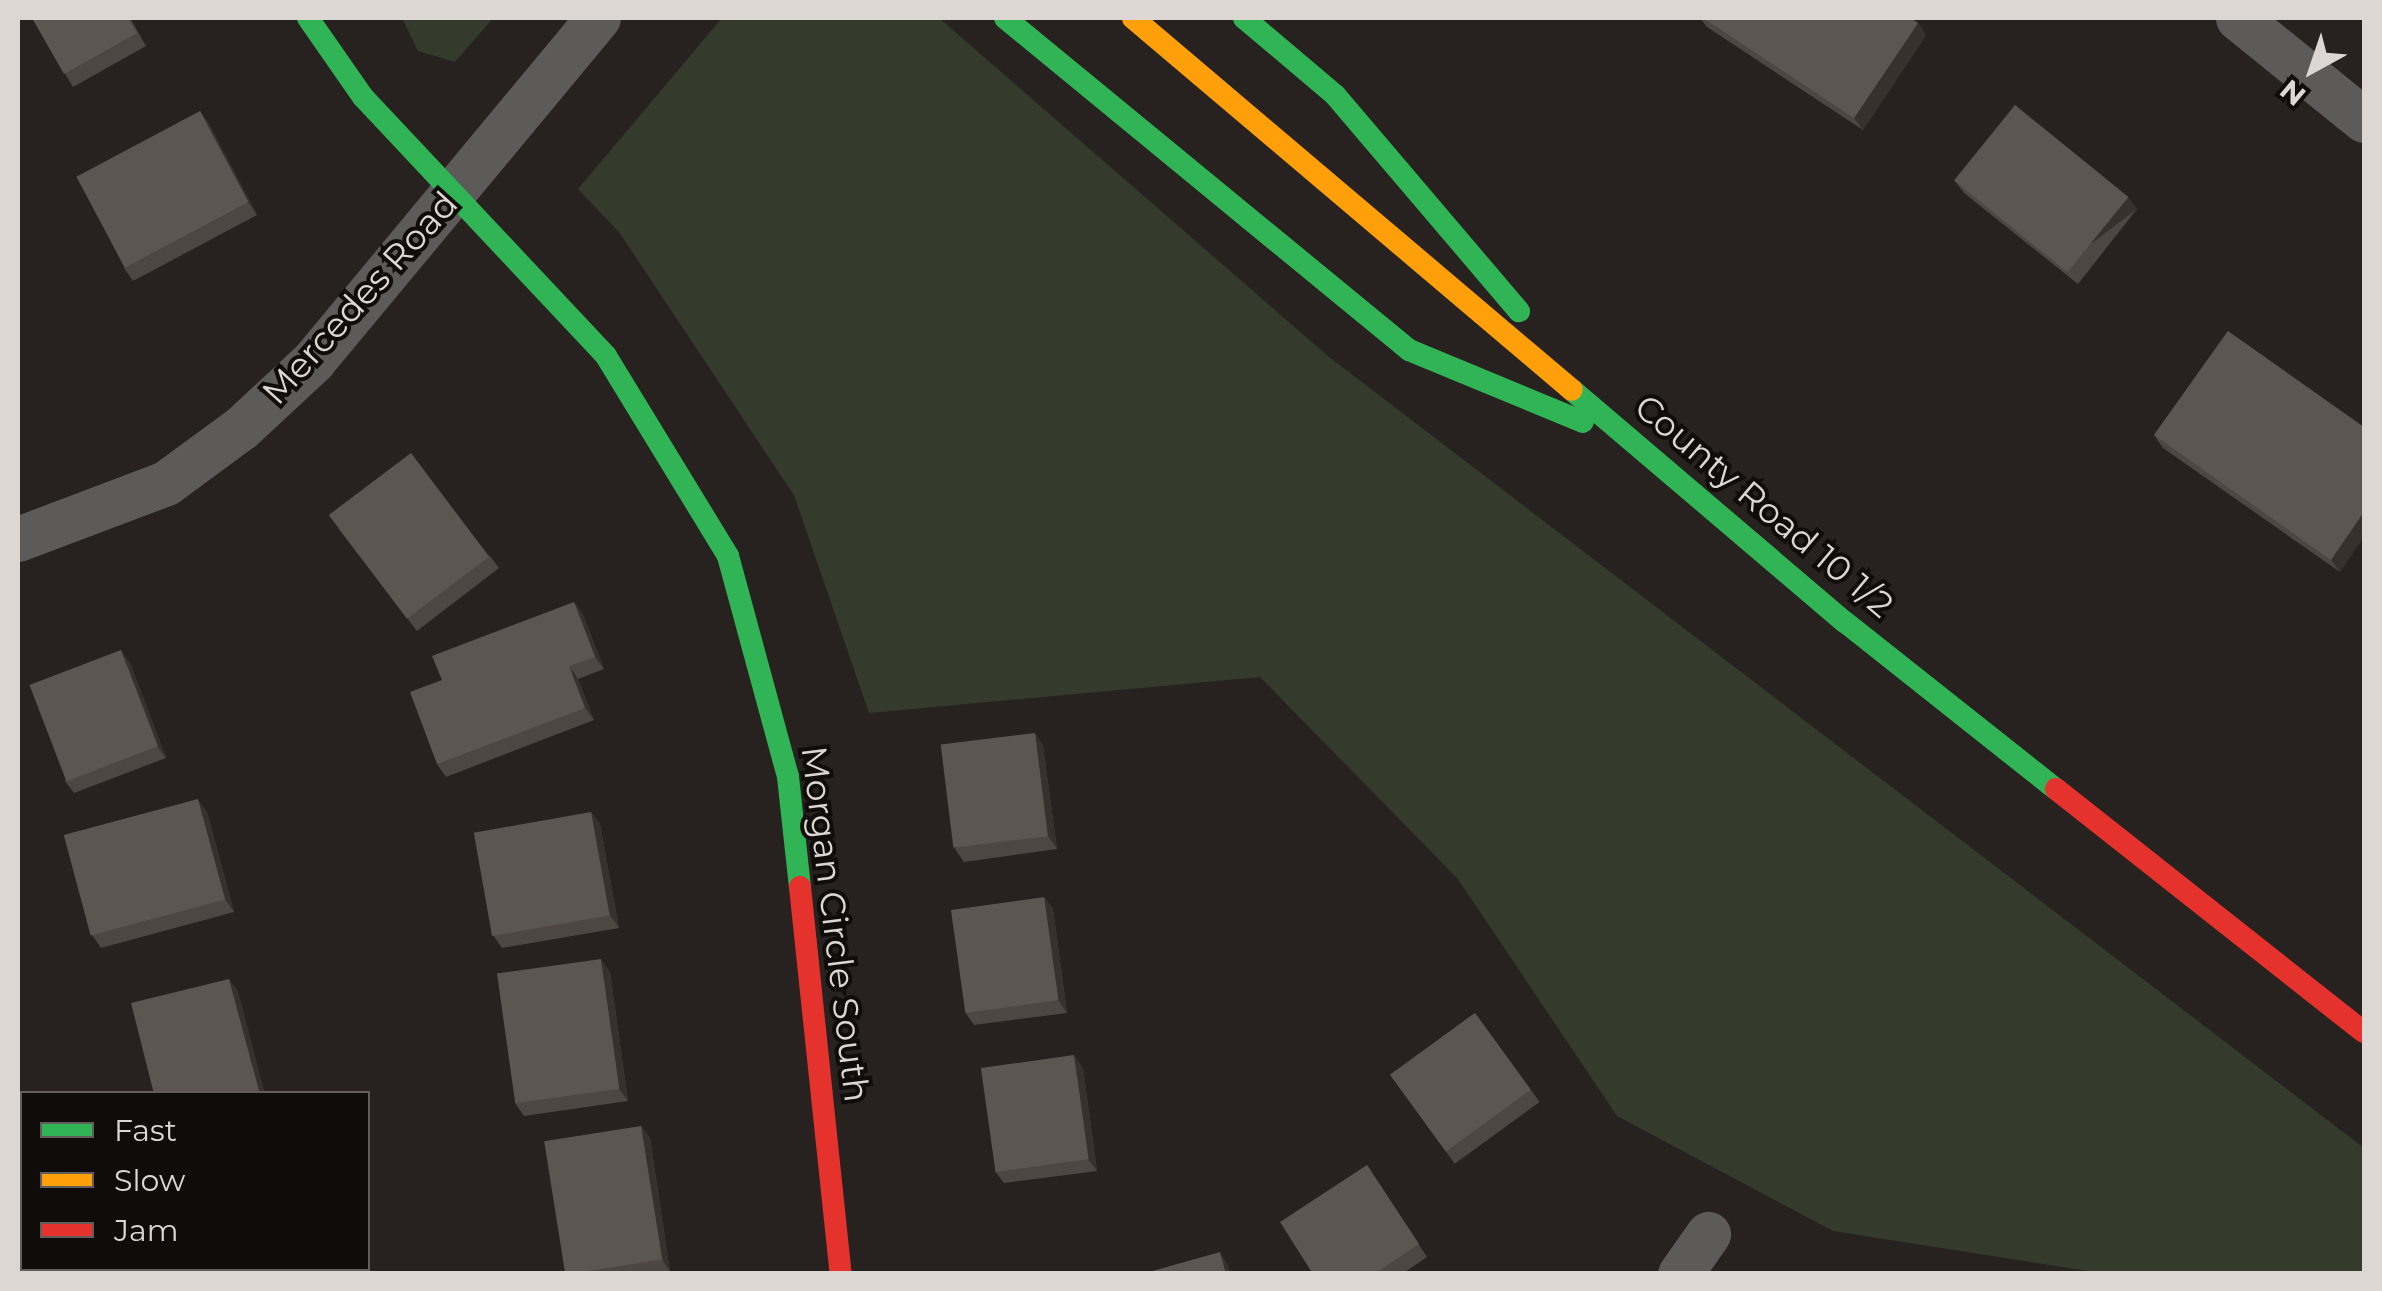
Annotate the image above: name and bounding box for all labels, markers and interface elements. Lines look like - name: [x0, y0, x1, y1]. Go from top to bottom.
- north arrow: [2262, 20, 2362, 120]
- text: N: [2273, 73, 2312, 113]
- street label: Mercedes Road: [254, 183, 466, 413]
- street label: County Road 10 1/2: [1626, 386, 1902, 626]
- street label: Morgan Circle South: [792, 744, 878, 1104]
- legend: [20, 1091, 370, 1271]
- text: Fast: [114, 1112, 177, 1149]
- text: Slow: [114, 1162, 185, 1199]
- text: Jam: [114, 1212, 179, 1249]

